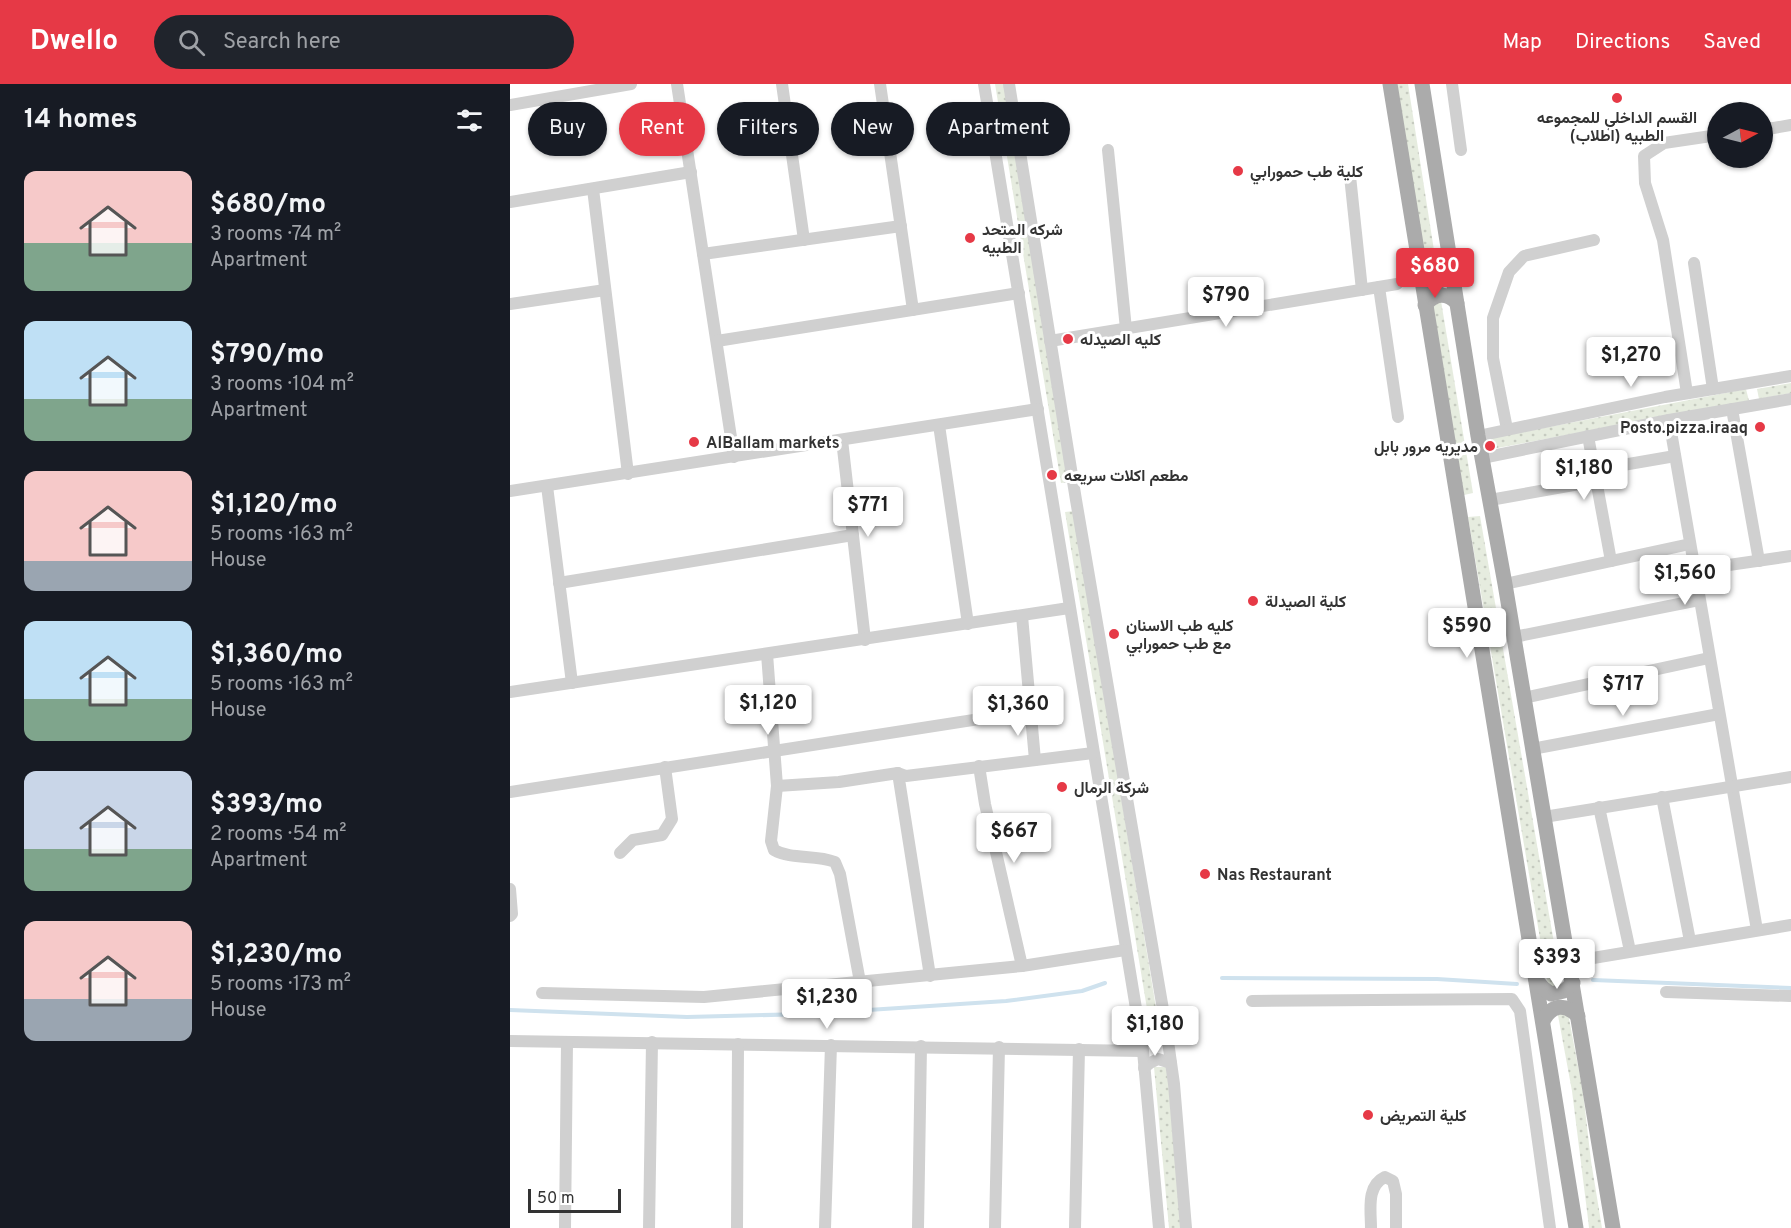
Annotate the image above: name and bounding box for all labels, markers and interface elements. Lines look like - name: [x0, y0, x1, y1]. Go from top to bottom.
- search box: [154, 15, 574, 69]
- text: Dwello: [30, 24, 118, 60]
- icon: search: [175, 26, 208, 59]
- text: Search here: [223, 29, 341, 56]
- text: Map: [1502, 29, 1542, 56]
- text: Directions: [1575, 29, 1670, 56]
- text: Saved: [1703, 29, 1761, 56]
- marker: القسم الداخلي للمجموعه الطبيه (اطلاب): [1610, 91, 1624, 105]
- chip: Buy: [528, 102, 607, 156]
- chip: Rent: [619, 102, 705, 156]
- chip: Filters: [717, 102, 819, 156]
- chip: New: [831, 102, 914, 156]
- chip: Apartment: [926, 102, 1070, 156]
- north arrow: [1707, 102, 1773, 168]
- map controls: [1707, 102, 1773, 168]
- text: 14 homes: [24, 104, 138, 137]
- icon: filters: [453, 104, 486, 137]
- place label: القسم الداخلي للمجموعه الطبيه (اطلاب): [1537, 109, 1697, 147]
- place label: كلية طب حمورابي: [1250, 163, 1363, 185]
- marker: كلية طب حمورابي: [1231, 164, 1245, 178]
- text: $680/mo: [210, 189, 326, 222]
- icon: home: [72, 195, 144, 267]
- place label: شركه المتحد الطبيه: [982, 221, 1063, 259]
- text: 3 rooms · 74 m²: [210, 222, 341, 248]
- marker: شركه المتحد الطبيه: [963, 231, 977, 245]
- text: Apartment: [210, 248, 308, 274]
- pin: $680: [1399, 248, 1471, 299]
- text: $680: [1410, 254, 1460, 280]
- pin: $790: [1190, 277, 1262, 328]
- text: $790: [1202, 283, 1250, 309]
- place label: كليه الصيدله: [1080, 331, 1161, 351]
- marker: كليه الصيدله: [1061, 332, 1075, 346]
- pin: $1,270: [1582, 337, 1680, 388]
- text: $790/mo: [210, 339, 324, 372]
- text: $1,270: [1600, 343, 1662, 369]
- icon: home: [72, 345, 144, 417]
- text: 3 rooms · 104 m²: [210, 372, 354, 398]
- text: Apartment: [210, 398, 308, 424]
- place label: Posto.pizza.iraaq: [1620, 419, 1748, 439]
- marker: Posto.pizza.iraaq: [1753, 420, 1767, 434]
- place label: AlBallam markets: [706, 434, 840, 454]
- marker: AlBallam markets: [687, 435, 701, 449]
- place label: مديريه مرور بابل: [1374, 438, 1478, 458]
- marker: مديريه مرور بابل: [1483, 439, 1497, 453]
- pin: $1,180: [1535, 450, 1633, 501]
- text: $1,180: [1555, 456, 1613, 482]
- place label: مطعم اكلات سريعه: [1064, 467, 1189, 487]
- marker: مطعم اكلات سريعه: [1045, 468, 1059, 482]
- pin: $771: [832, 487, 904, 538]
- text: $1,120/mo: [210, 489, 338, 522]
- text: $771: [847, 493, 889, 519]
- icon: home: [72, 495, 144, 567]
- text: 5 rooms · 163 m²: [210, 522, 353, 548]
- text: House: [210, 548, 266, 574]
- pin: $1,560: [1636, 555, 1734, 606]
- text: $1,560: [1654, 561, 1716, 587]
- place label: كلية الصيدلة: [1265, 593, 1346, 613]
- marker: كلية الصيدلة: [1246, 594, 1260, 608]
- pin: $590: [1431, 608, 1503, 659]
- text: $590: [1442, 614, 1492, 640]
- place label: كليه طب الاسنان مع طب حمورابي: [1126, 617, 1234, 657]
- marker: كليه طب الاسنان مع طب حمورابي: [1107, 627, 1121, 641]
- text: $1,360/mo: [210, 639, 343, 672]
- icon: home: [72, 645, 144, 717]
- pin: $717: [1587, 666, 1659, 717]
- text: 5 rooms · 163 m²: [210, 672, 353, 698]
- text: $717: [1602, 672, 1644, 698]
- pin: $1,120: [719, 685, 817, 736]
- pin: $1,360: [969, 686, 1067, 737]
- text: $1,120: [739, 691, 797, 717]
- text: $1,360: [987, 692, 1049, 718]
- text: House: [210, 698, 266, 724]
- place label: شركة الرمال: [1074, 779, 1149, 799]
- marker: شركة الرمال: [1055, 780, 1069, 794]
- text: $393/mo: [210, 789, 323, 822]
- icon: home: [72, 795, 144, 867]
- pin: $667: [978, 813, 1050, 864]
- text: $667: [990, 819, 1038, 845]
- text: 2 rooms · 54 m²: [210, 822, 347, 848]
- text: Apartment: [210, 848, 308, 874]
- place label: Nas Restaurant: [1217, 866, 1332, 886]
- marker: Nas Restaurant: [1198, 867, 1212, 881]
- text: $1,230/mo: [210, 939, 342, 972]
- pin: $393: [1521, 939, 1593, 990]
- icon: home: [72, 945, 144, 1017]
- text: $393: [1533, 945, 1581, 971]
- text: 5 rooms · 173 m²: [210, 972, 351, 998]
- pin: $1,230: [778, 979, 876, 1030]
- text: $1,230: [796, 985, 858, 1011]
- text: House: [210, 998, 266, 1024]
- pin: $1,180: [1106, 1006, 1204, 1057]
- text: $1,180: [1126, 1012, 1184, 1038]
- place label: كلية التمريض: [1380, 1107, 1467, 1127]
- marker: كلية التمريض: [1361, 1108, 1375, 1122]
- scale bar: [528, 1186, 621, 1214]
- text: 50 m: [537, 1189, 575, 1209]

